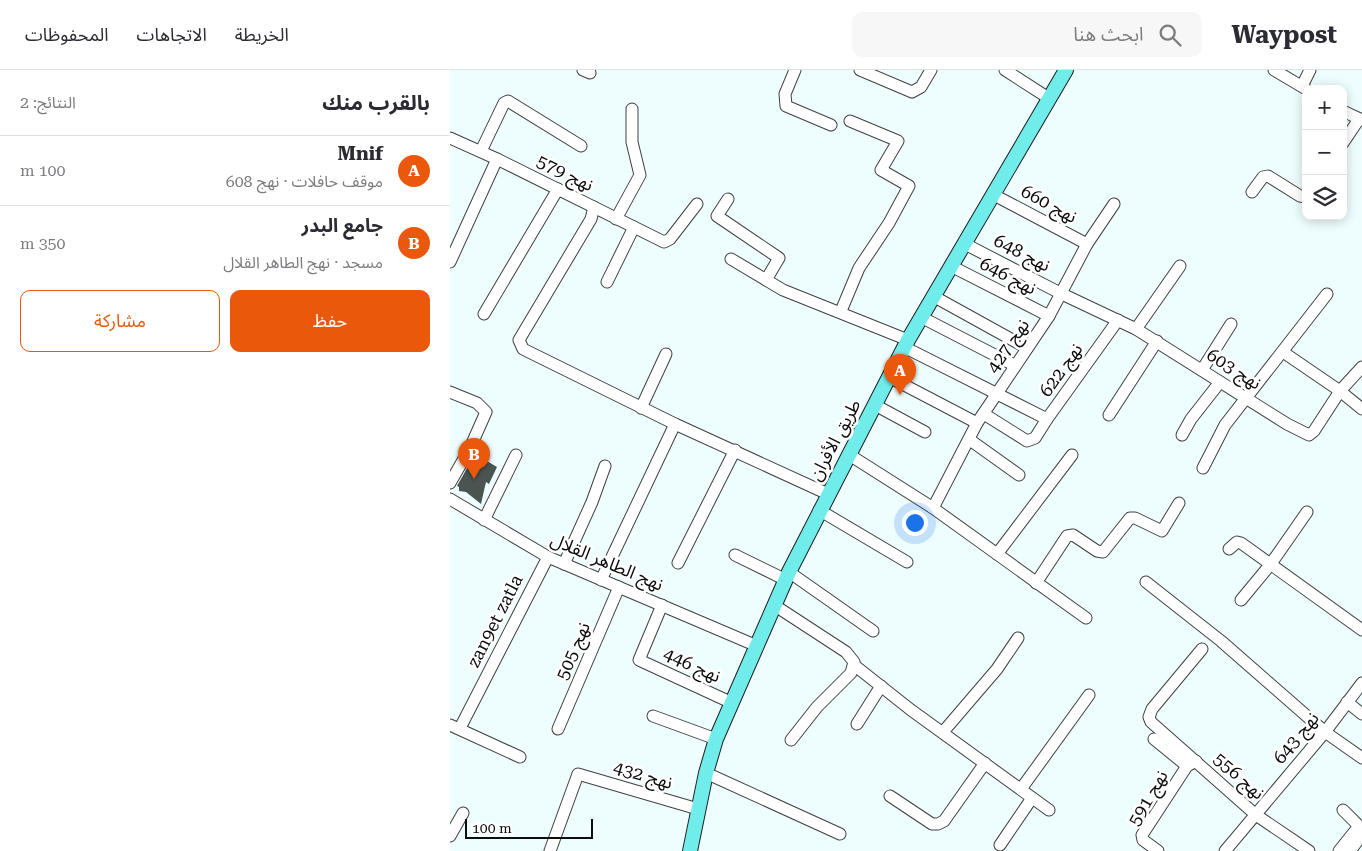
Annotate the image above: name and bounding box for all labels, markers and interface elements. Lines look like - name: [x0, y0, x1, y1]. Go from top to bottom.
- search box: [852, 12, 1202, 57]
- icon: search: [1156, 21, 1184, 49]
- text: Waypost: [1232, 21, 1337, 49]
- text: ابحث هنا: [1073, 23, 1144, 46]
- text: المحفوظات: [25, 24, 109, 45]
- text: الاتجاهات: [137, 24, 207, 45]
- text: الخريطة: [235, 24, 289, 45]
- map controls: [1302, 85, 1347, 220]
- button: +: [1302, 85, 1347, 130]
- text: بالقرب منك: [322, 91, 430, 115]
- text: النتائج: 2: [20, 93, 76, 112]
- button: −: [1302, 130, 1347, 175]
- text: Mnif: [338, 142, 383, 165]
- street label: نهج 579: [532, 150, 597, 198]
- text: 100 m: [20, 161, 66, 180]
- text: A: [408, 161, 420, 180]
- text: موقف حافلات · نهج 608: [226, 172, 383, 191]
- button: layers: [1302, 175, 1347, 220]
- street label: نهج 660: [1016, 180, 1081, 230]
- text: جامع البدر: [302, 214, 383, 237]
- street label: نهج 648: [989, 229, 1054, 278]
- text: 350 m: [20, 234, 66, 253]
- text: B: [408, 234, 420, 253]
- street label: نهج 646: [975, 252, 1040, 301]
- text: مسجد · نهج الطاهر القلال: [223, 253, 383, 272]
- button: مشاركة: [20, 290, 220, 352]
- button: حفظ: [230, 290, 430, 352]
- street label: نهج 427: [982, 315, 1036, 378]
- street label: نهج 622: [1035, 339, 1089, 402]
- street label: نهج 603: [1201, 344, 1265, 396]
- pin: A: [884, 354, 916, 395]
- street label: طريق الأفران: [804, 395, 866, 485]
- pin: B: [458, 438, 490, 479]
- your location: [902, 510, 928, 536]
- street label: نهج الطاهر القلال: [547, 528, 667, 597]
- street label: zan9et zatla: [462, 571, 527, 671]
- street label: نهج 505: [551, 619, 597, 684]
- street label: نهج 446: [659, 643, 724, 689]
- street label: نهج 643: [1268, 708, 1325, 770]
- street label: نهج 556: [1208, 748, 1269, 806]
- street label: نهج 432: [610, 756, 675, 796]
- street label: نهج 591: [1123, 766, 1174, 831]
- scale bar: [465, 816, 592, 839]
- text: 100 m: [472, 820, 512, 836]

